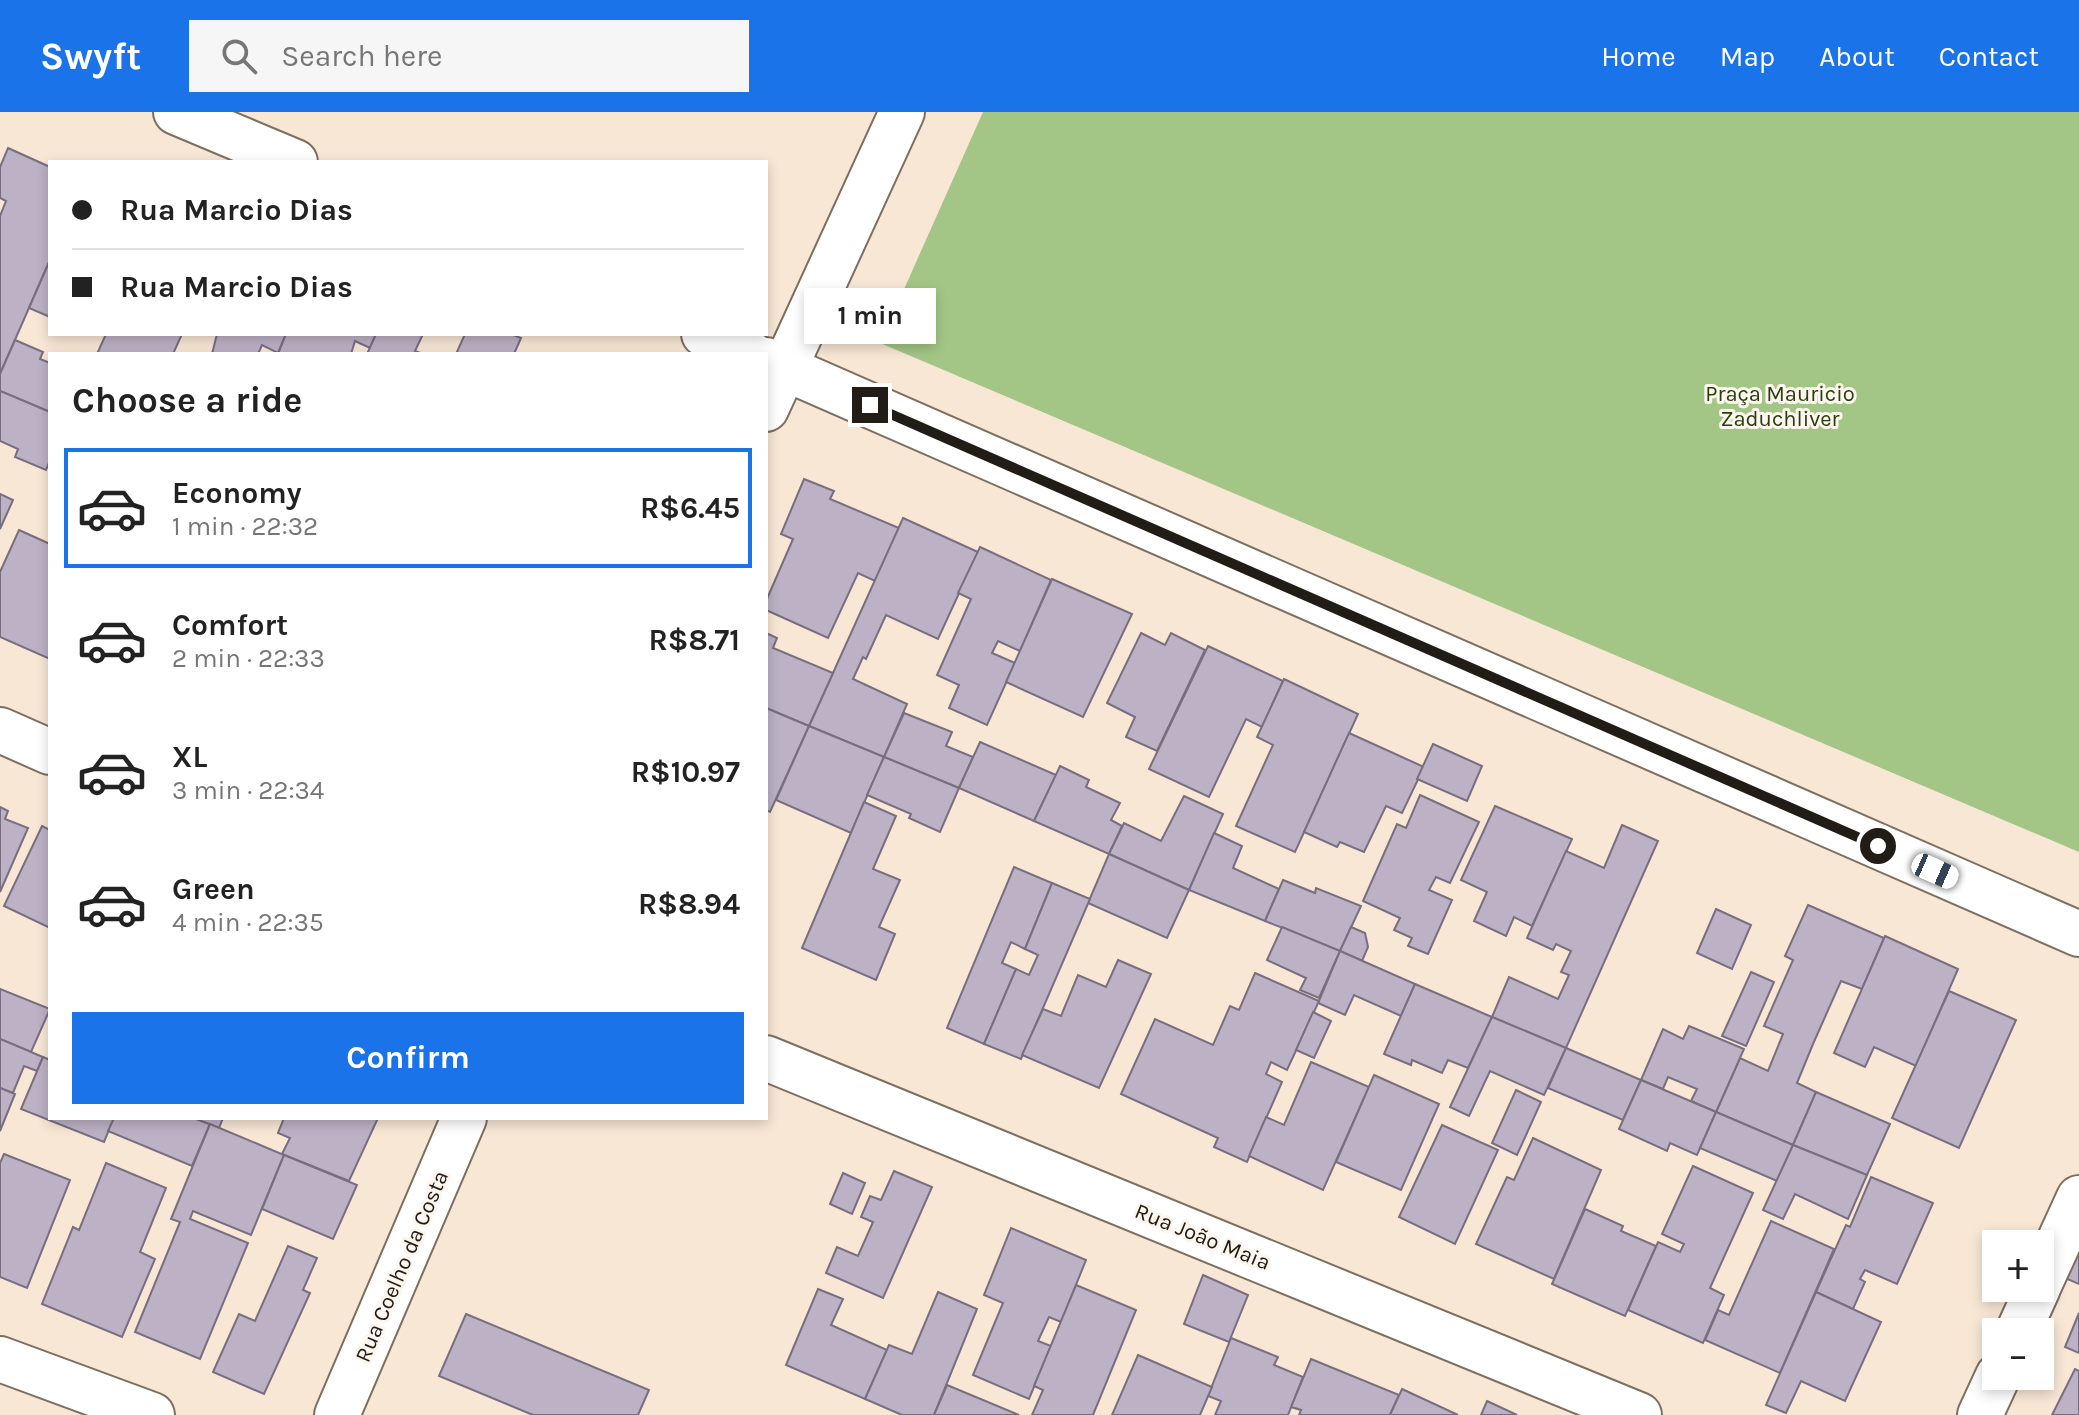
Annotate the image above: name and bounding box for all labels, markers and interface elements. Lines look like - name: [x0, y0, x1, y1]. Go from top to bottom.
- search box: [189, 20, 749, 92]
- text: Swyft: [40, 34, 141, 79]
- icon: search: [217, 34, 261, 78]
- text: Search here: [281, 38, 443, 74]
- text: Home: [1601, 40, 1676, 73]
- text: Map: [1720, 40, 1775, 73]
- text: About: [1819, 40, 1895, 73]
- text: Contact: [1939, 40, 2039, 73]
- text: Rua Marcio Dias: [120, 192, 353, 228]
- text: Rua Marcio Dias: [120, 269, 353, 305]
- callout: 1 min: [804, 289, 936, 345]
- text: 1 min: [837, 300, 903, 331]
- text: Choose a ride: [72, 379, 302, 421]
- park label: Praça Mauricio Zaduchliver: [1705, 381, 1855, 432]
- route end: [852, 387, 888, 423]
- icon: car: [76, 472, 148, 544]
- text: Economy: [172, 475, 302, 511]
- text: R$6.45: [640, 490, 740, 526]
- text: 1 min · 22:32: [172, 511, 318, 542]
- icon: car: [76, 604, 148, 676]
- text: Comfort: [172, 607, 288, 643]
- text: R$8.71: [649, 622, 740, 658]
- text: 2 min · 22:33: [172, 643, 325, 674]
- icon: car: [76, 736, 148, 808]
- text: XL: [172, 739, 207, 775]
- text: R$10.97: [631, 754, 740, 790]
- text: 3 min · 22:34: [172, 775, 324, 806]
- route start: [1860, 828, 1896, 864]
- car: [1908, 850, 1962, 892]
- icon: car: [76, 868, 148, 940]
- text: Green: [172, 871, 255, 907]
- text: R$8.94: [638, 886, 740, 922]
- text: 4 min · 22:35: [172, 907, 324, 938]
- button: Confirm: [72, 1012, 744, 1104]
- street label: Rua Coelho da Costa: [350, 1167, 454, 1366]
- street label: Rua João Maia: [1131, 1198, 1274, 1276]
- map controls: [1982, 1230, 2054, 1390]
- button: +: [1982, 1230, 2054, 1302]
- button: −: [1982, 1318, 2054, 1390]

